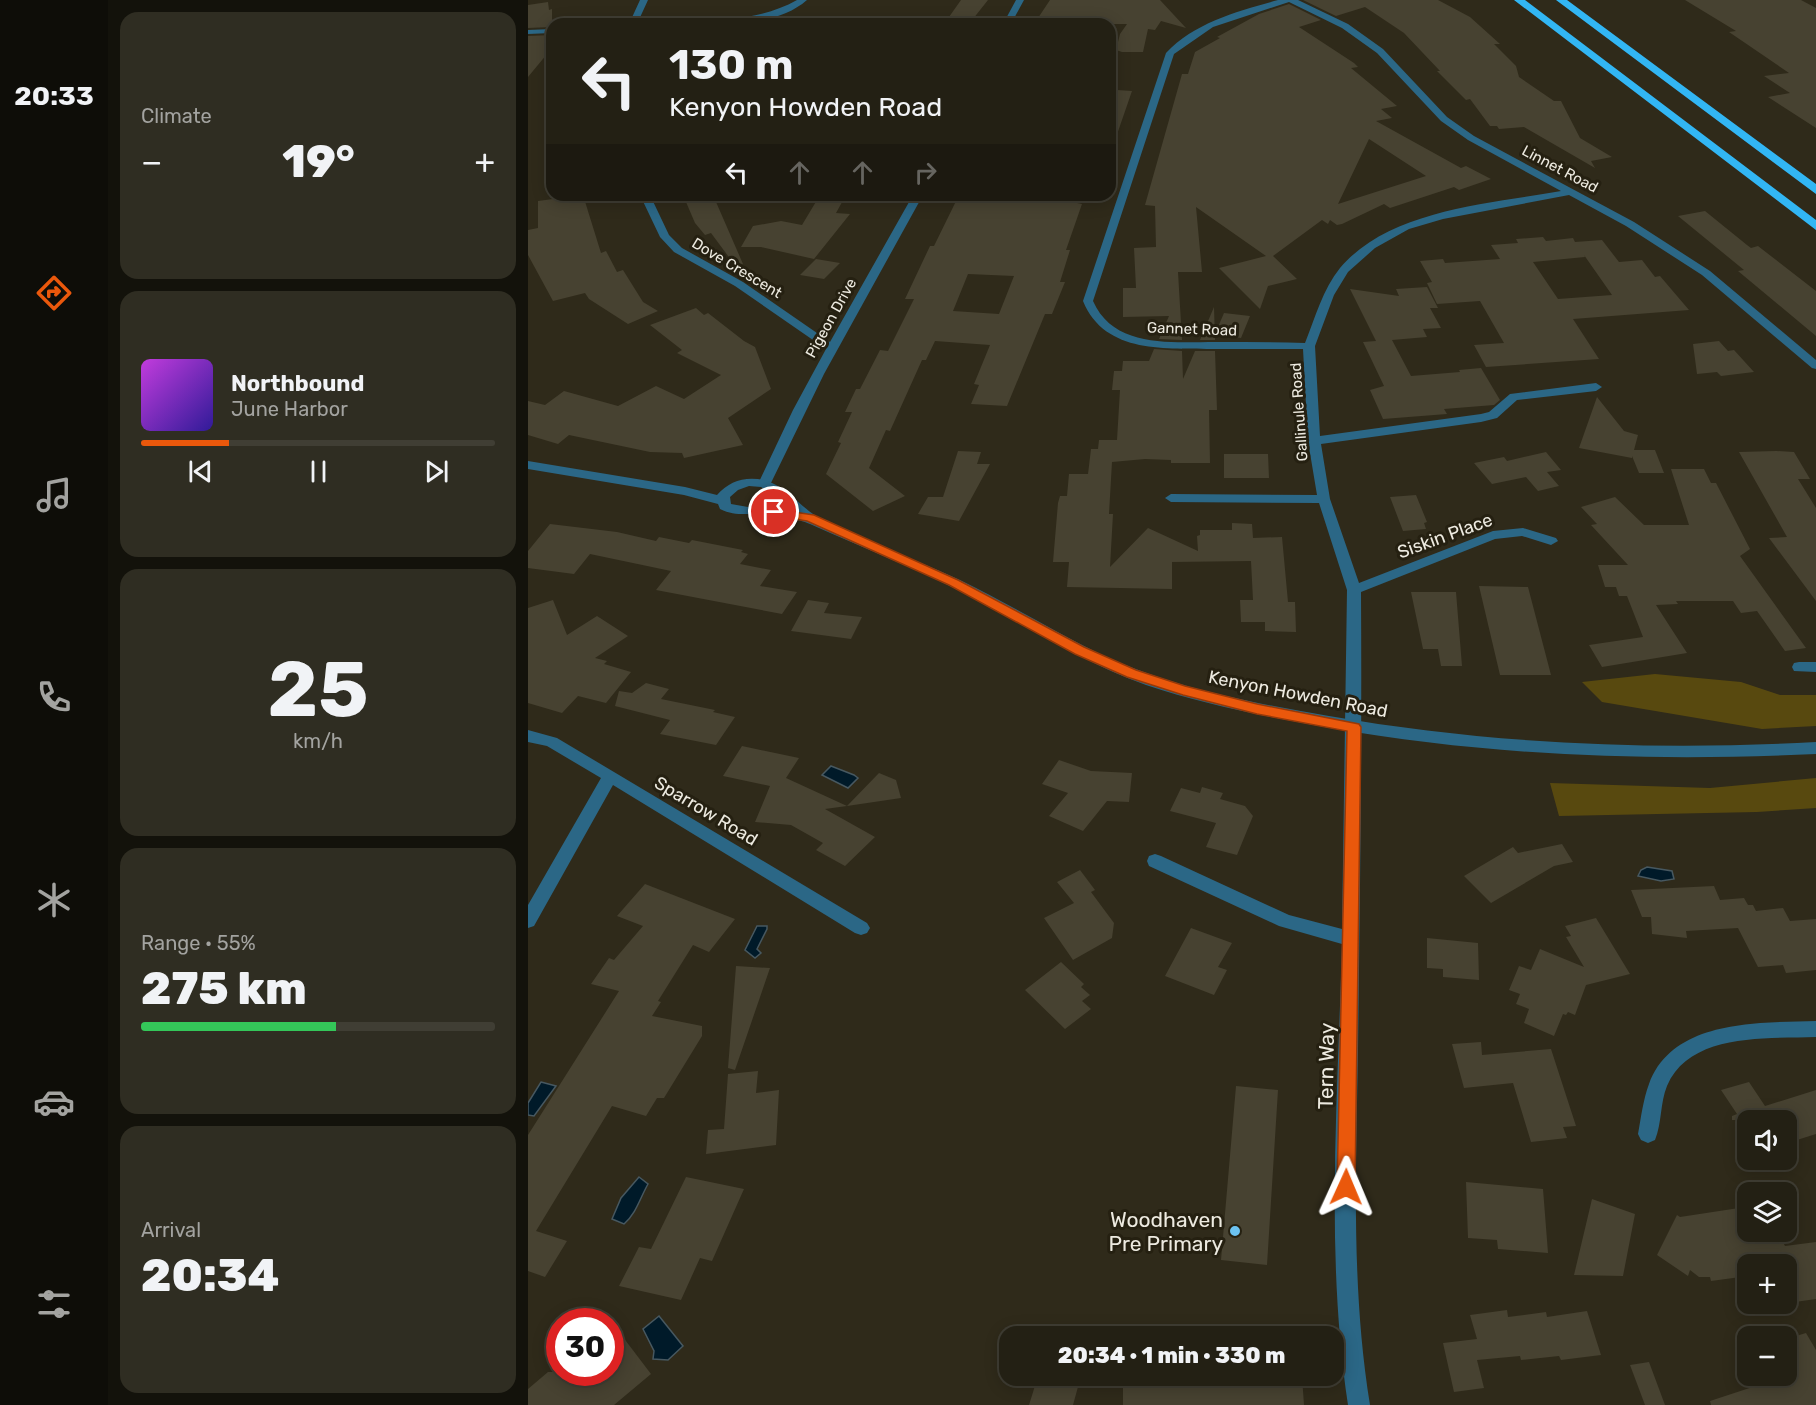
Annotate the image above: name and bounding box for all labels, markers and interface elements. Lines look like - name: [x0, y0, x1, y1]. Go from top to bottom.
- text: 130 m: [669, 40, 794, 90]
- icon: left: [570, 42, 648, 120]
- text: 20:33: [14, 80, 94, 112]
- text: Kenyon Howden Road: [669, 91, 942, 123]
- text: Climate: [141, 104, 212, 128]
- text: 19°: [282, 135, 355, 188]
- street label: Linnet Road: [1519, 141, 1601, 197]
- text: −: [141, 142, 162, 181]
- text: +: [474, 142, 495, 181]
- icon: left: [720, 156, 753, 189]
- icon: ahead: [783, 156, 816, 189]
- icon: ahead: [846, 156, 879, 189]
- icon: right: [909, 156, 942, 189]
- street label: Dove Crescent: [689, 234, 785, 302]
- icon: directions: [33, 272, 75, 314]
- street label: Pigeon Drive: [802, 275, 860, 361]
- street label: Gannet Road: [1147, 318, 1237, 340]
- street label: Gallinule Road: [1287, 362, 1311, 462]
- text: Northbound: [231, 370, 364, 397]
- text: June Harbor: [231, 397, 348, 421]
- icon: previous: [184, 455, 217, 488]
- icon: pause: [302, 455, 335, 488]
- icon: next: [420, 455, 453, 488]
- icon: music: [33, 474, 75, 516]
- pin: [748, 486, 799, 537]
- icon: arrive: [757, 495, 790, 528]
- street label: Siskin Place: [1394, 509, 1496, 563]
- text: 25: [267, 643, 369, 736]
- street label: Kenyon Howden Road: [1207, 666, 1389, 722]
- icon: phone: [33, 676, 75, 718]
- text: km/h: [293, 729, 343, 753]
- street label: Sparrow Road: [650, 772, 762, 850]
- icon: climate: [33, 879, 75, 921]
- text: Range · 55%: [141, 931, 256, 955]
- text: 275 km: [141, 962, 307, 1015]
- street label: Tern Way: [1313, 1022, 1339, 1110]
- icon: car: [33, 1081, 75, 1123]
- map controls: [1737, 1110, 1797, 1386]
- button: sound: [1737, 1110, 1797, 1170]
- position arrow: [1314, 1155, 1378, 1219]
- button: layers: [1737, 1182, 1797, 1242]
- place label: Woodhaven Pre Primary: [1108, 1207, 1223, 1256]
- text: Arrival: [141, 1218, 201, 1242]
- marker: Woodhaven Pre Primary: [1228, 1224, 1242, 1238]
- text: 20:34: [141, 1249, 279, 1302]
- button: +: [1737, 1254, 1797, 1314]
- icon: filters: [33, 1283, 75, 1325]
- speed limit sign: 30: [546, 1308, 624, 1386]
- button: −: [1737, 1326, 1797, 1386]
- text: 20:34 · 1 min · 330 m: [1058, 1342, 1285, 1369]

